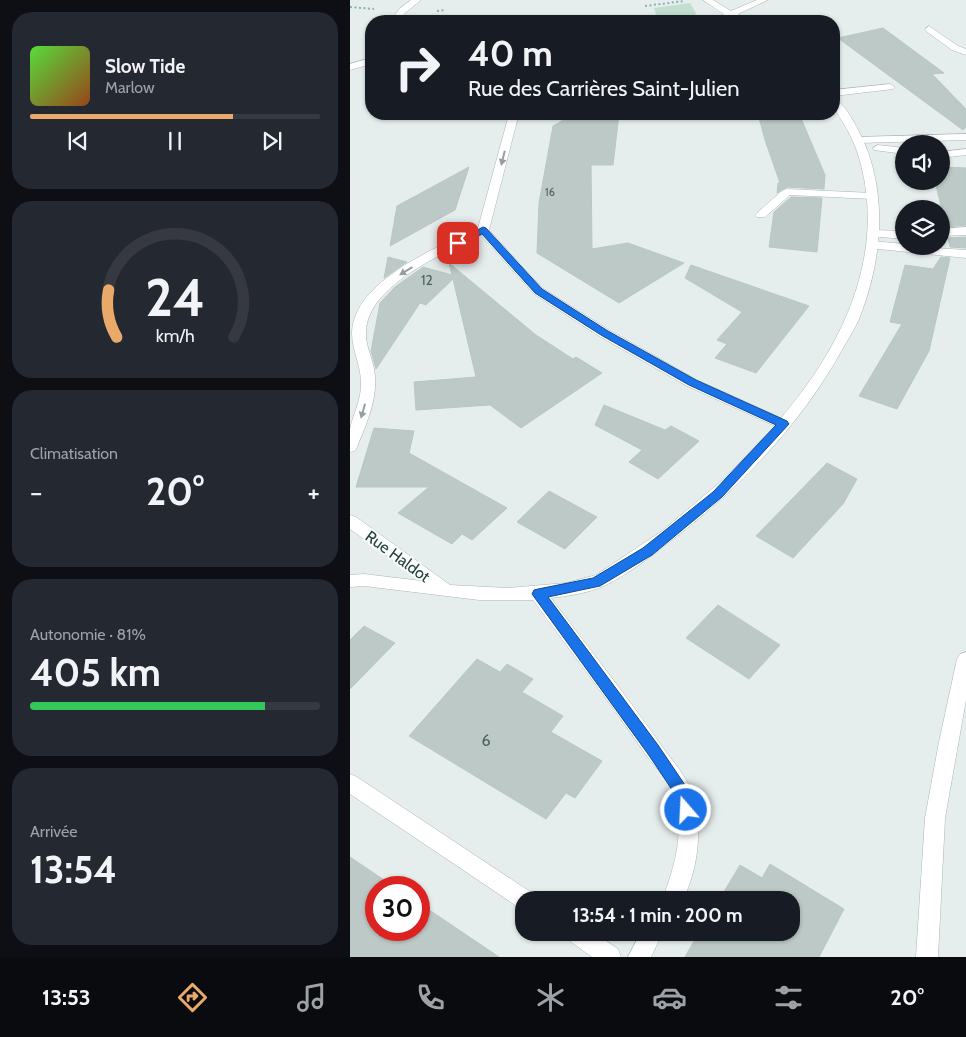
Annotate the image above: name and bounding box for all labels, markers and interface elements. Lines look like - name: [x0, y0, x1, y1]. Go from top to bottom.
- text: 40 m: [468, 32, 553, 75]
- icon: right: [385, 35, 450, 100]
- text: Slow Tide: [105, 55, 185, 78]
- text: Rue des Carrières Saint-Julien: [468, 75, 739, 102]
- text: Marlow: [105, 78, 155, 97]
- icon: previous: [64, 127, 92, 155]
- icon: pause: [161, 127, 189, 155]
- icon: next: [258, 127, 286, 155]
- map controls: [895, 135, 950, 255]
- button: sound: [895, 135, 950, 190]
- one-way arrow: [499, 150, 507, 165]
- house number: 16: [545, 185, 555, 199]
- button: layers: [895, 200, 950, 255]
- pin: [437, 222, 479, 264]
- icon: arrive: [444, 229, 472, 257]
- text: 24: [145, 266, 205, 329]
- one-way arrow: [399, 266, 412, 275]
- house number: 12: [421, 271, 433, 289]
- text: km/h: [155, 325, 195, 346]
- one-way arrow: [359, 404, 367, 419]
- text: Climatisation: [30, 444, 118, 463]
- text: 20°: [146, 468, 204, 515]
- text: −: [30, 475, 42, 509]
- text: +: [308, 475, 320, 509]
- street label: Rue Haldot: [362, 527, 434, 587]
- text: Autonomie · 81%: [30, 625, 146, 644]
- text: 405 km: [30, 649, 161, 696]
- house number: 6: [481, 731, 491, 750]
- position arrow: [659, 783, 711, 835]
- text: Arrivée: [30, 822, 77, 841]
- text: 13:54: [30, 846, 117, 893]
- speed limit sign: 30: [365, 876, 430, 941]
- text: 13:54 · 1 min · 200 m: [573, 904, 742, 927]
- icon: directions: [175, 980, 210, 1015]
- icon: music: [294, 980, 329, 1015]
- icon: phone: [413, 980, 448, 1015]
- icon: climate: [533, 980, 568, 1015]
- icon: car: [652, 980, 687, 1015]
- icon: filters: [771, 980, 806, 1015]
- text: 13:53: [42, 984, 91, 1011]
- text: 20°: [890, 984, 924, 1011]

